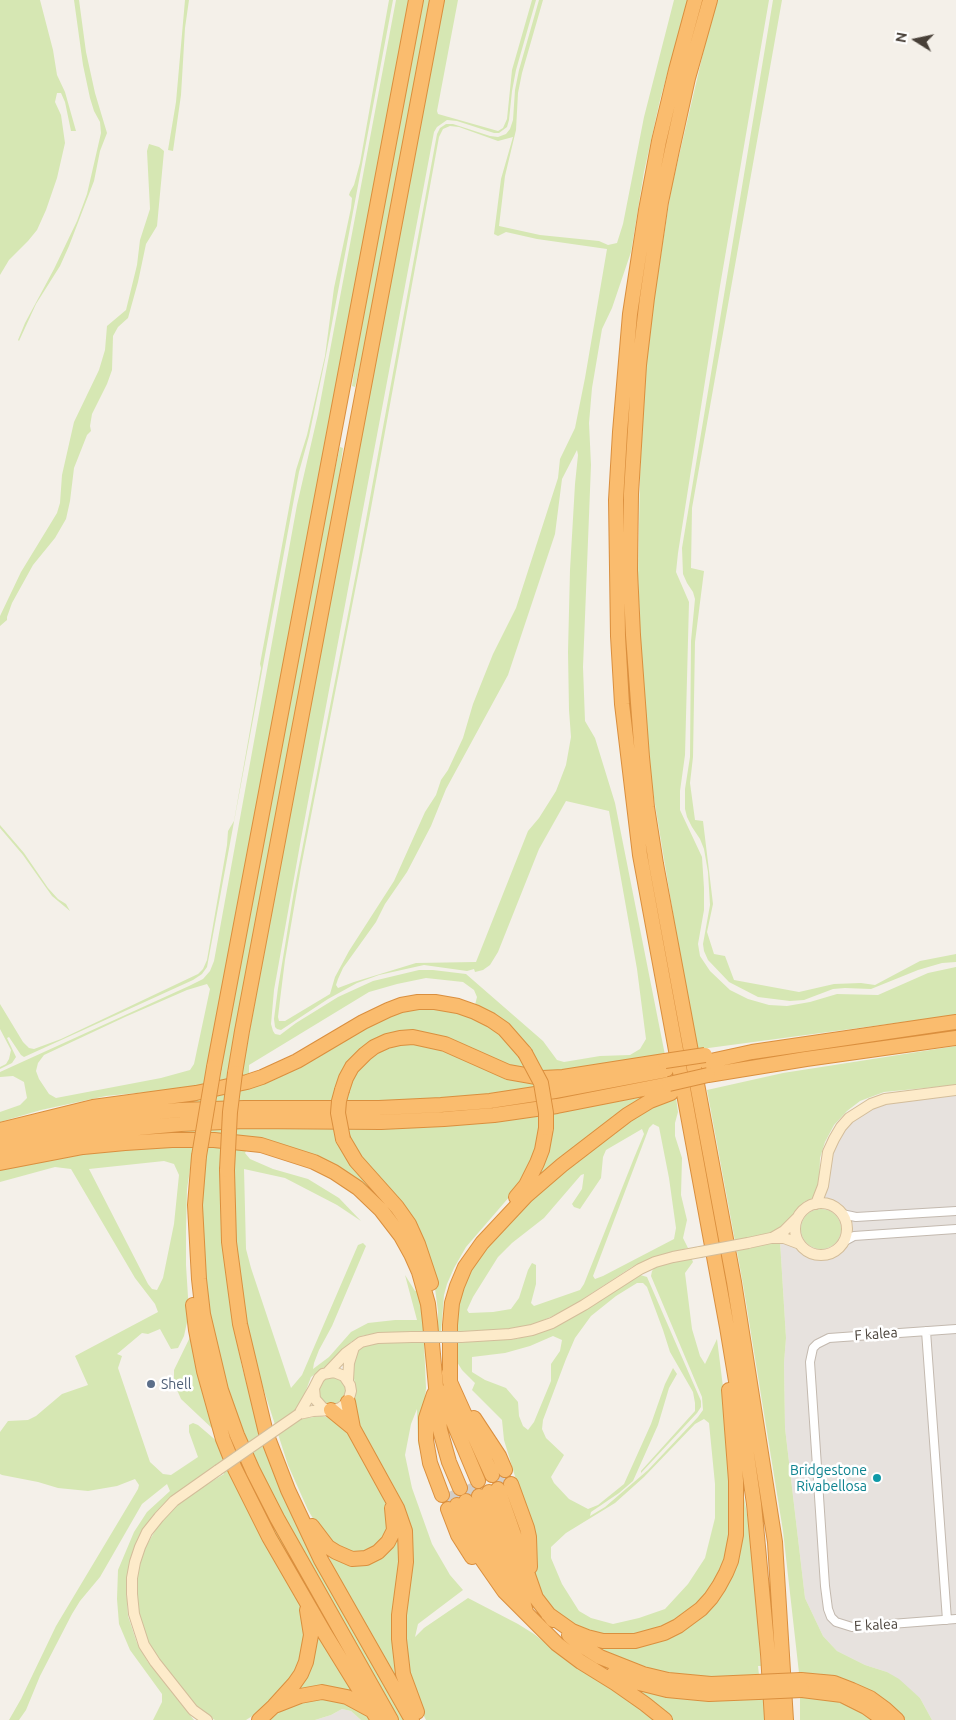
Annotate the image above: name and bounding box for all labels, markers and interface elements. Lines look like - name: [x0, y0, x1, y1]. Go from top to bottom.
- north arrow: [891, 15, 941, 65]
- text: N: [892, 31, 910, 44]
- street label: F kalea: [854, 1324, 898, 1344]
- place label: Shell: [161, 1376, 191, 1392]
- marker: Shell: [145, 1378, 157, 1390]
- place label: Bridgestone Rivabellosa: [790, 1462, 867, 1494]
- marker: Bridgestone Rivabellosa: [871, 1472, 883, 1484]
- street label: E kalea: [854, 1615, 898, 1635]

